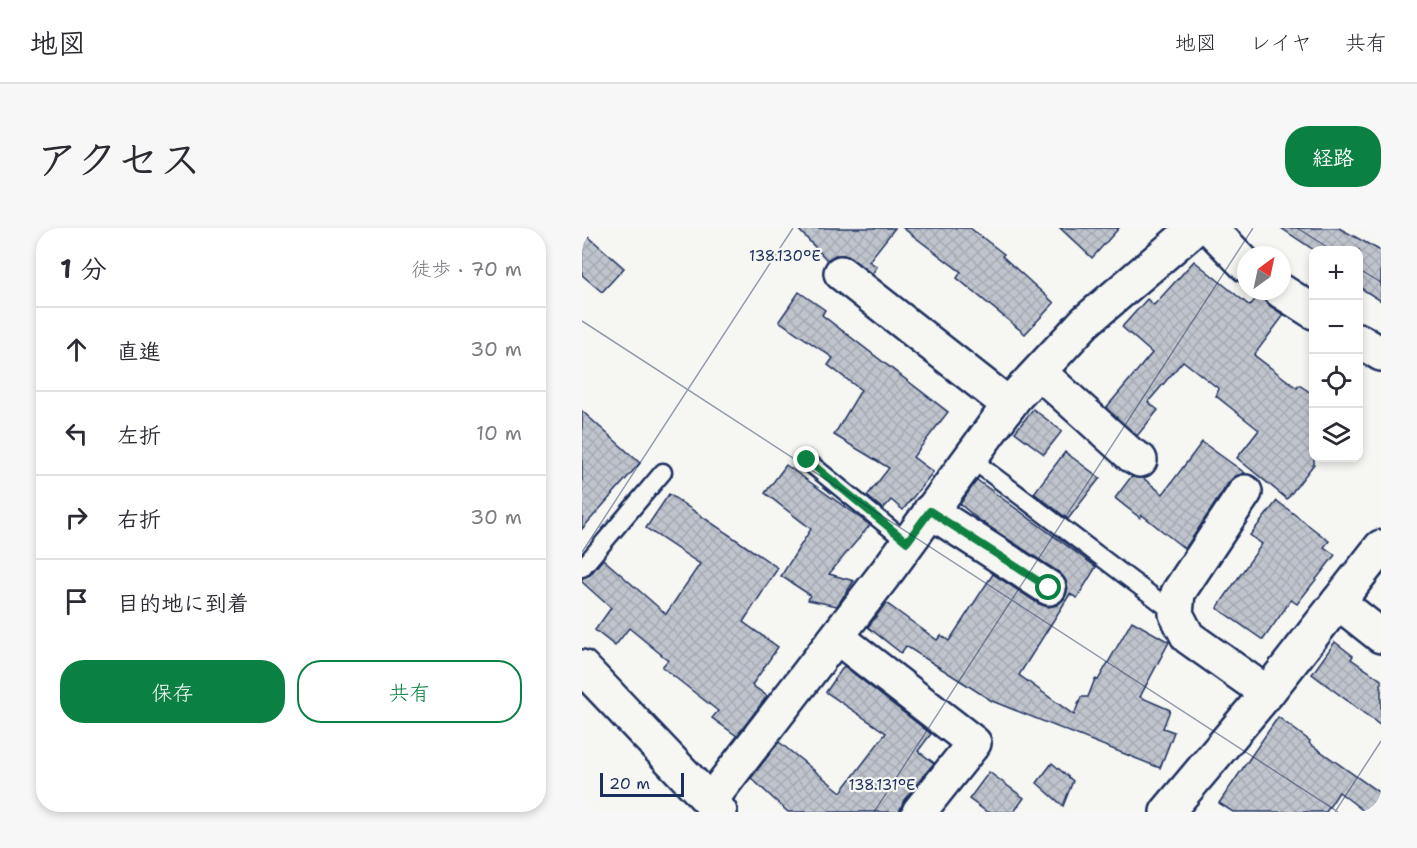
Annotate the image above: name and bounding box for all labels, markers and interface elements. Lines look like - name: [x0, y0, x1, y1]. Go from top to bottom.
- text: 地図: [30, 24, 86, 62]
- text: 地図: [1175, 29, 1217, 57]
- text: レイヤ: [1250, 29, 1312, 57]
- text: 共有: [1345, 29, 1387, 57]
- button: 経路: [1285, 126, 1381, 187]
- text: アクセス: [36, 131, 201, 187]
- text: 138.130°E: [749, 246, 821, 266]
- north arrow: [1237, 246, 1291, 300]
- map controls: [1309, 246, 1363, 462]
- button: +: [1309, 246, 1363, 300]
- text: 1 分: [60, 251, 107, 286]
- text: 徒歩 · 70 m: [411, 256, 522, 282]
- button: −: [1309, 300, 1363, 354]
- icon: ahead: [60, 333, 93, 366]
- text: 30 m: [470, 336, 522, 362]
- text: 直進: [117, 337, 161, 366]
- button: locate: [1309, 354, 1363, 408]
- button: layers: [1309, 408, 1363, 462]
- icon: left: [60, 417, 93, 450]
- text: 10 m: [476, 420, 522, 446]
- text: 左折: [117, 421, 161, 450]
- route end: [793, 446, 819, 472]
- icon: right: [60, 501, 93, 534]
- text: 30 m: [470, 504, 522, 530]
- text: 右折: [117, 505, 161, 534]
- route start: [1035, 574, 1061, 600]
- icon: arrive: [60, 585, 93, 618]
- text: 目的地に到着: [117, 589, 249, 618]
- button: 保存: [60, 660, 285, 723]
- button: 共有: [297, 660, 522, 723]
- scale bar: [600, 770, 684, 798]
- text: 20 m: [609, 773, 650, 794]
- text: 138.131°E: [848, 775, 916, 795]

